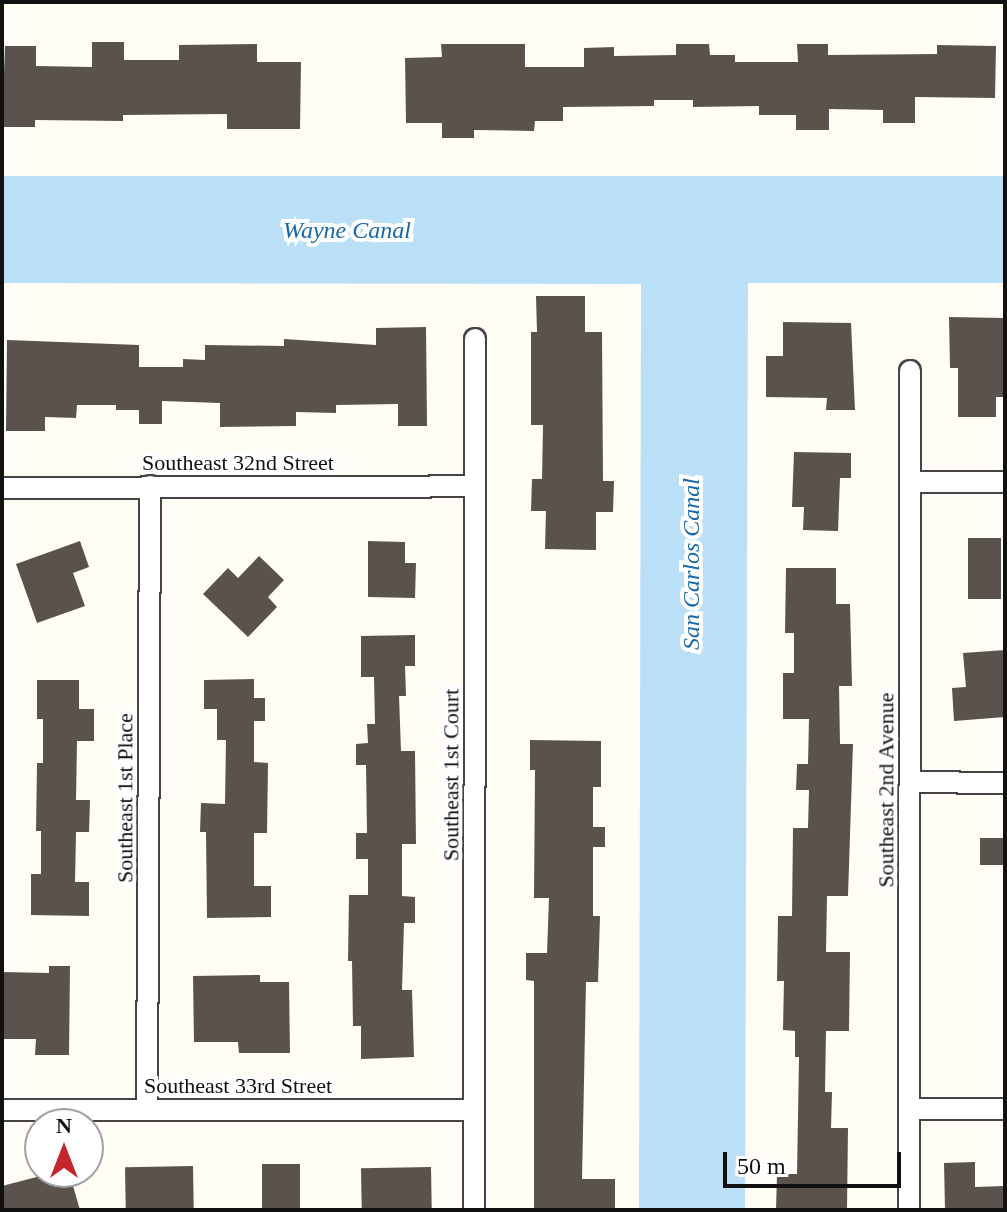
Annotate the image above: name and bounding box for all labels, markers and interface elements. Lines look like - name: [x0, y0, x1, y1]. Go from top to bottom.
- water label: Wayne Canal: [283, 217, 411, 245]
- street label: Southeast 32nd Street: [142, 450, 334, 476]
- water label: San Carlos Canal: [678, 478, 706, 650]
- street label: Southeast 1st Court: [438, 689, 464, 861]
- street label: Southeast 2nd Avenue: [873, 692, 899, 888]
- street label: Southeast 1st Place: [112, 713, 138, 883]
- street label: Southeast 33rd Street: [144, 1073, 332, 1099]
- north arrow: [24, 1108, 104, 1188]
- text: N: [56, 1113, 72, 1138]
- scale bar: [727, 1136, 905, 1186]
- text: 50 m: [737, 1153, 786, 1179]

